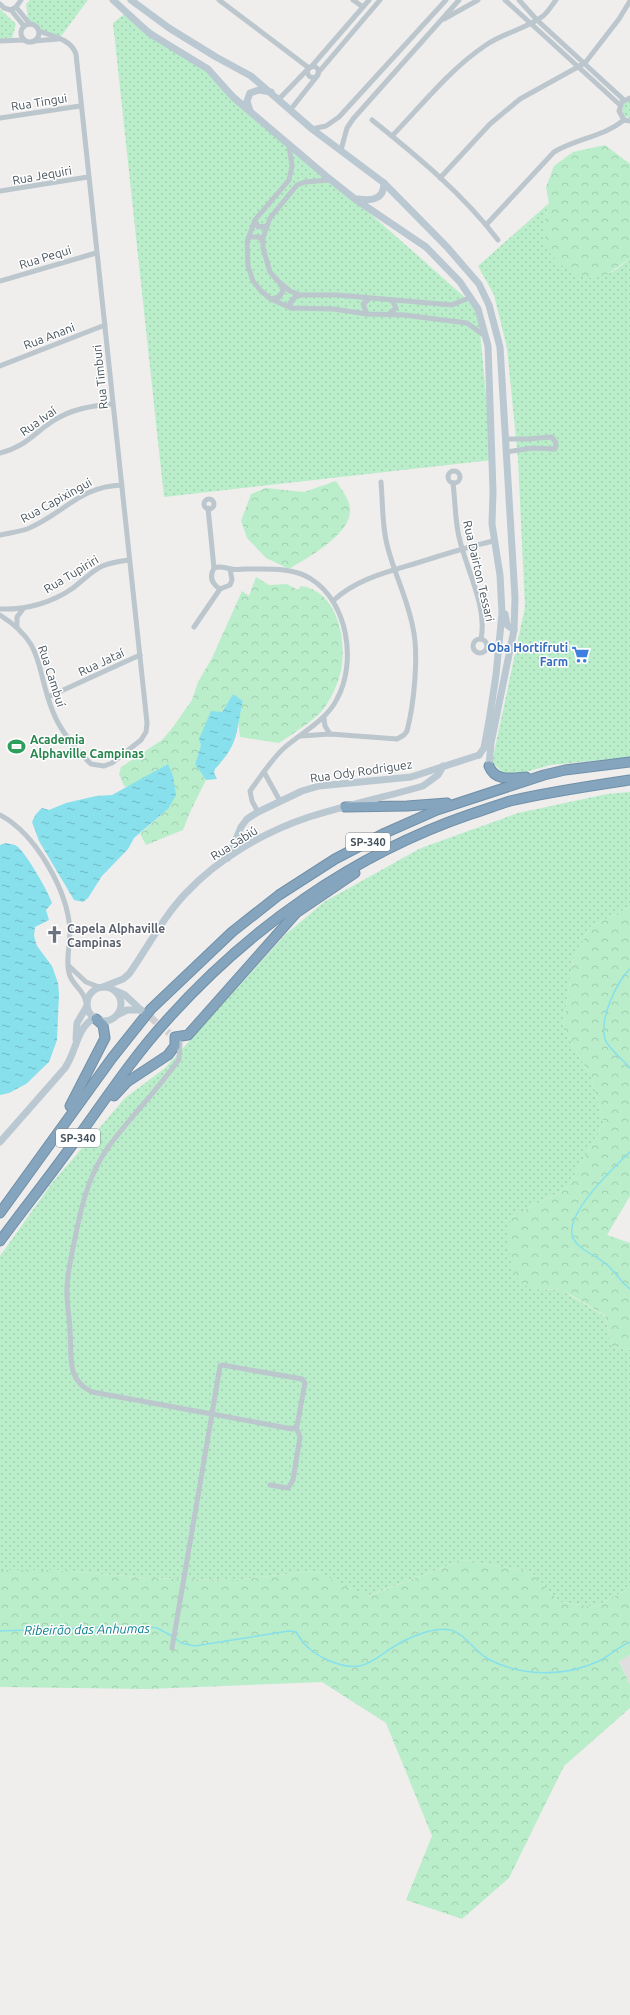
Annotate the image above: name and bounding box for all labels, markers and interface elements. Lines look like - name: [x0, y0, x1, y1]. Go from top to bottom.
- street label: Rua Tingui: [10, 91, 68, 113]
- street label: Rua Jequiri: [11, 163, 73, 187]
- street label: Rua Pequi: [17, 243, 73, 271]
- street label: Rua Anani: [22, 320, 77, 352]
- street label: Rua Timburi: [90, 344, 110, 410]
- street label: Rua Ivaí: [17, 403, 60, 438]
- street label: Rua Capixingui: [18, 475, 94, 525]
- street label: Rua Dairton Tessari: [461, 519, 497, 623]
- street label: Rua Tupiriri: [41, 553, 101, 595]
- place label: Oba Hortifruti Farm: [487, 641, 568, 668]
- street label: Rua Cambuí: [36, 644, 68, 709]
- supermarket icon: Oba Hortifruti Farm: [571, 644, 591, 664]
- street label: Rua Jataí: [76, 645, 127, 678]
- place label: Academia Alphaville Campinas: [30, 733, 144, 760]
- sports icon: Academia Alphaville Campinas: [7, 736, 27, 756]
- street label: Rua Ody Rodriguez: [309, 757, 413, 785]
- street label: Rua Sabiú: [208, 824, 260, 862]
- road number: SP-340: [346, 833, 390, 851]
- place label: Capela Alphaville Campinas: [67, 922, 165, 949]
- church icon: Capela Alphaville Campinas: [44, 925, 64, 945]
- road number: SP-340: [56, 1129, 100, 1147]
- water label: Ribeirão das Anhumas: [24, 1621, 151, 1637]

